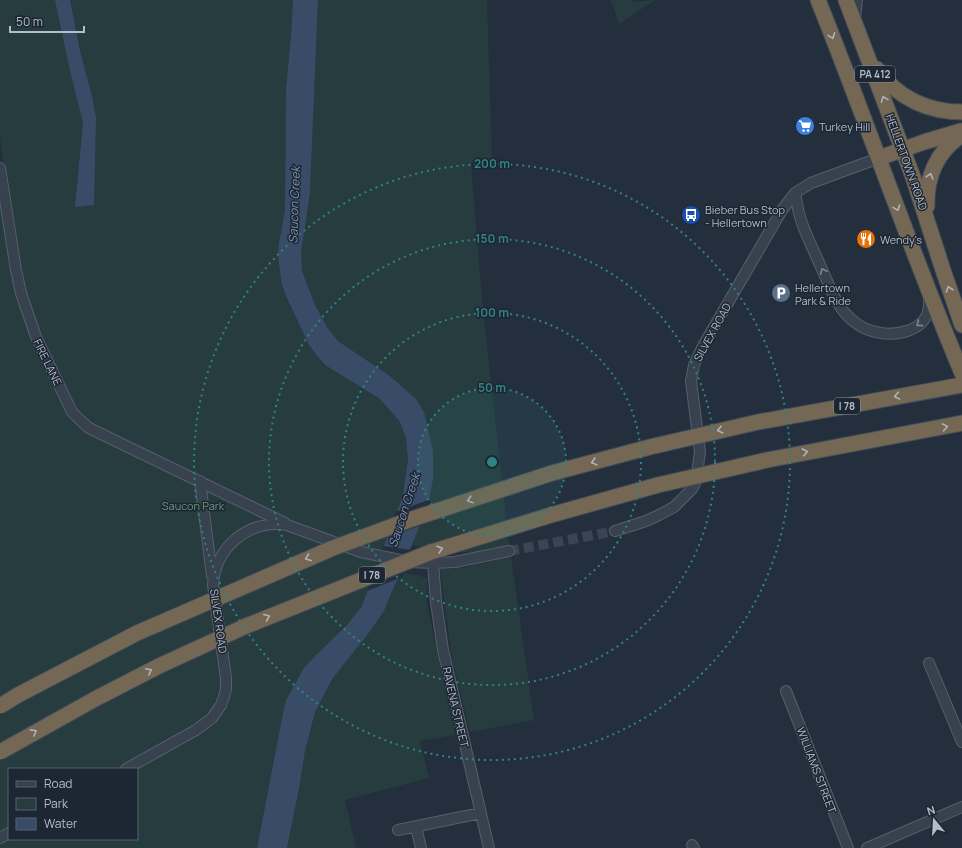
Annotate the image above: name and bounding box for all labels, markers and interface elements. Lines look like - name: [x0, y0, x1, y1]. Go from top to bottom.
- scale bar: [10, 8, 84, 34]
- text: 50 m: [16, 13, 43, 30]
- one-way arrow: [828, 33, 836, 40]
- road number: PA 412: [855, 66, 895, 82]
- one-way arrow: [881, 96, 889, 103]
- street label: HELLERTOWN ROAD: [883, 112, 931, 212]
- supermarket icon: Turkey Hill: [794, 115, 816, 137]
- place label: Turkey Hill: [819, 119, 870, 134]
- text: 200 m: [474, 155, 510, 172]
- water label: Saucon Creek: [284, 164, 304, 244]
- one-way arrow: [925, 173, 934, 180]
- place label: Bieber Bus Stop - Hellertown: [705, 202, 786, 230]
- bus stop icon: Bieber Bus Stop - Hellertown: [680, 204, 702, 226]
- one-way arrow: [892, 204, 900, 211]
- restaurant icon: Wendy's: [855, 228, 877, 250]
- text: 150 m: [475, 230, 509, 247]
- place label: Wendy's: [880, 232, 922, 247]
- one-way arrow: [820, 267, 828, 275]
- place label: Hellertown Park & Ride: [795, 280, 852, 308]
- parking icon: Hellertown Park & Ride: [770, 282, 792, 304]
- one-way arrow: [945, 285, 954, 292]
- street label: SILVEX ROAD: [690, 300, 734, 364]
- text: 100 m: [475, 304, 509, 321]
- one-way arrow: [917, 319, 924, 326]
- street label: FIRE LANE: [30, 336, 66, 388]
- text: 50 m: [478, 379, 506, 396]
- one-way arrow: [894, 392, 900, 400]
- road number: I 78: [834, 398, 860, 414]
- one-way arrow: [941, 423, 948, 431]
- one-way arrow: [717, 426, 723, 434]
- one-way arrow: [802, 449, 808, 457]
- centre of rings: [485, 455, 499, 469]
- one-way arrow: [591, 457, 598, 466]
- water label: Saucon Creek: [384, 469, 425, 549]
- one-way arrow: [467, 495, 474, 504]
- park label: Saucon Park: [162, 498, 225, 513]
- one-way arrow: [436, 545, 443, 554]
- one-way arrow: [305, 553, 312, 561]
- road number: I 78: [359, 567, 385, 583]
- street label: SILVEX ROAD: [207, 588, 231, 654]
- one-way arrow: [263, 614, 270, 622]
- street label: RAVENA STREET: [439, 665, 473, 749]
- one-way arrow: [145, 669, 152, 676]
- street label: WILLIAMS STREET: [794, 725, 841, 816]
- one-way arrow: [30, 730, 37, 737]
- legend: [8, 768, 138, 840]
- text: Road: [44, 775, 72, 792]
- text: Park: [44, 795, 69, 812]
- north arrow: [914, 800, 954, 840]
- text: N: [925, 802, 937, 818]
- text: Water: [44, 815, 78, 832]

